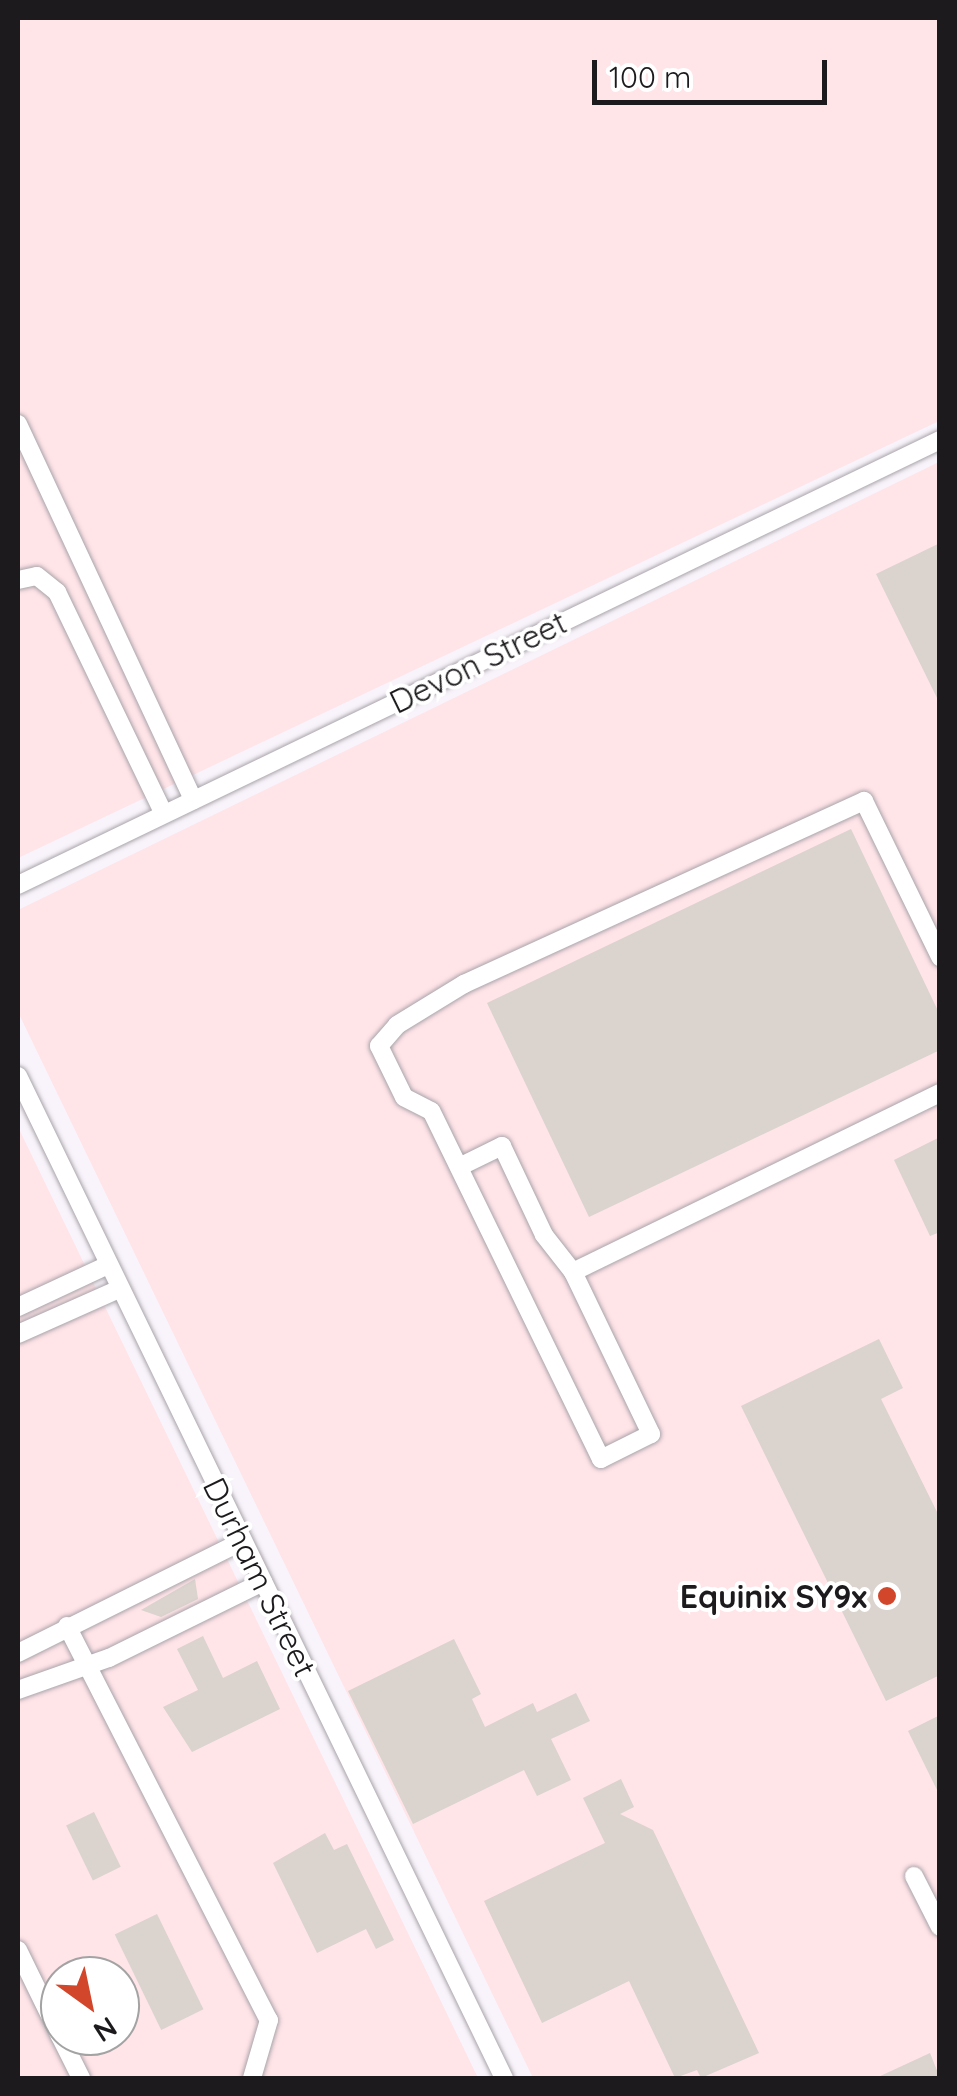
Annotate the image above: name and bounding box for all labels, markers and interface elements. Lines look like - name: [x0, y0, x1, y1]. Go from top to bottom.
- scale bar: [597, 40, 832, 102]
- text: 100 m: [609, 58, 691, 96]
- street label: Devon Street: [383, 603, 573, 721]
- street label: Durham Street: [195, 1471, 325, 1683]
- place label: Equinix SY9x: [680, 1577, 867, 1615]
- marker: Equinix SY9x: [876, 1585, 898, 1607]
- north arrow: [40, 1956, 140, 2056]
- text: N: [87, 2010, 124, 2050]

